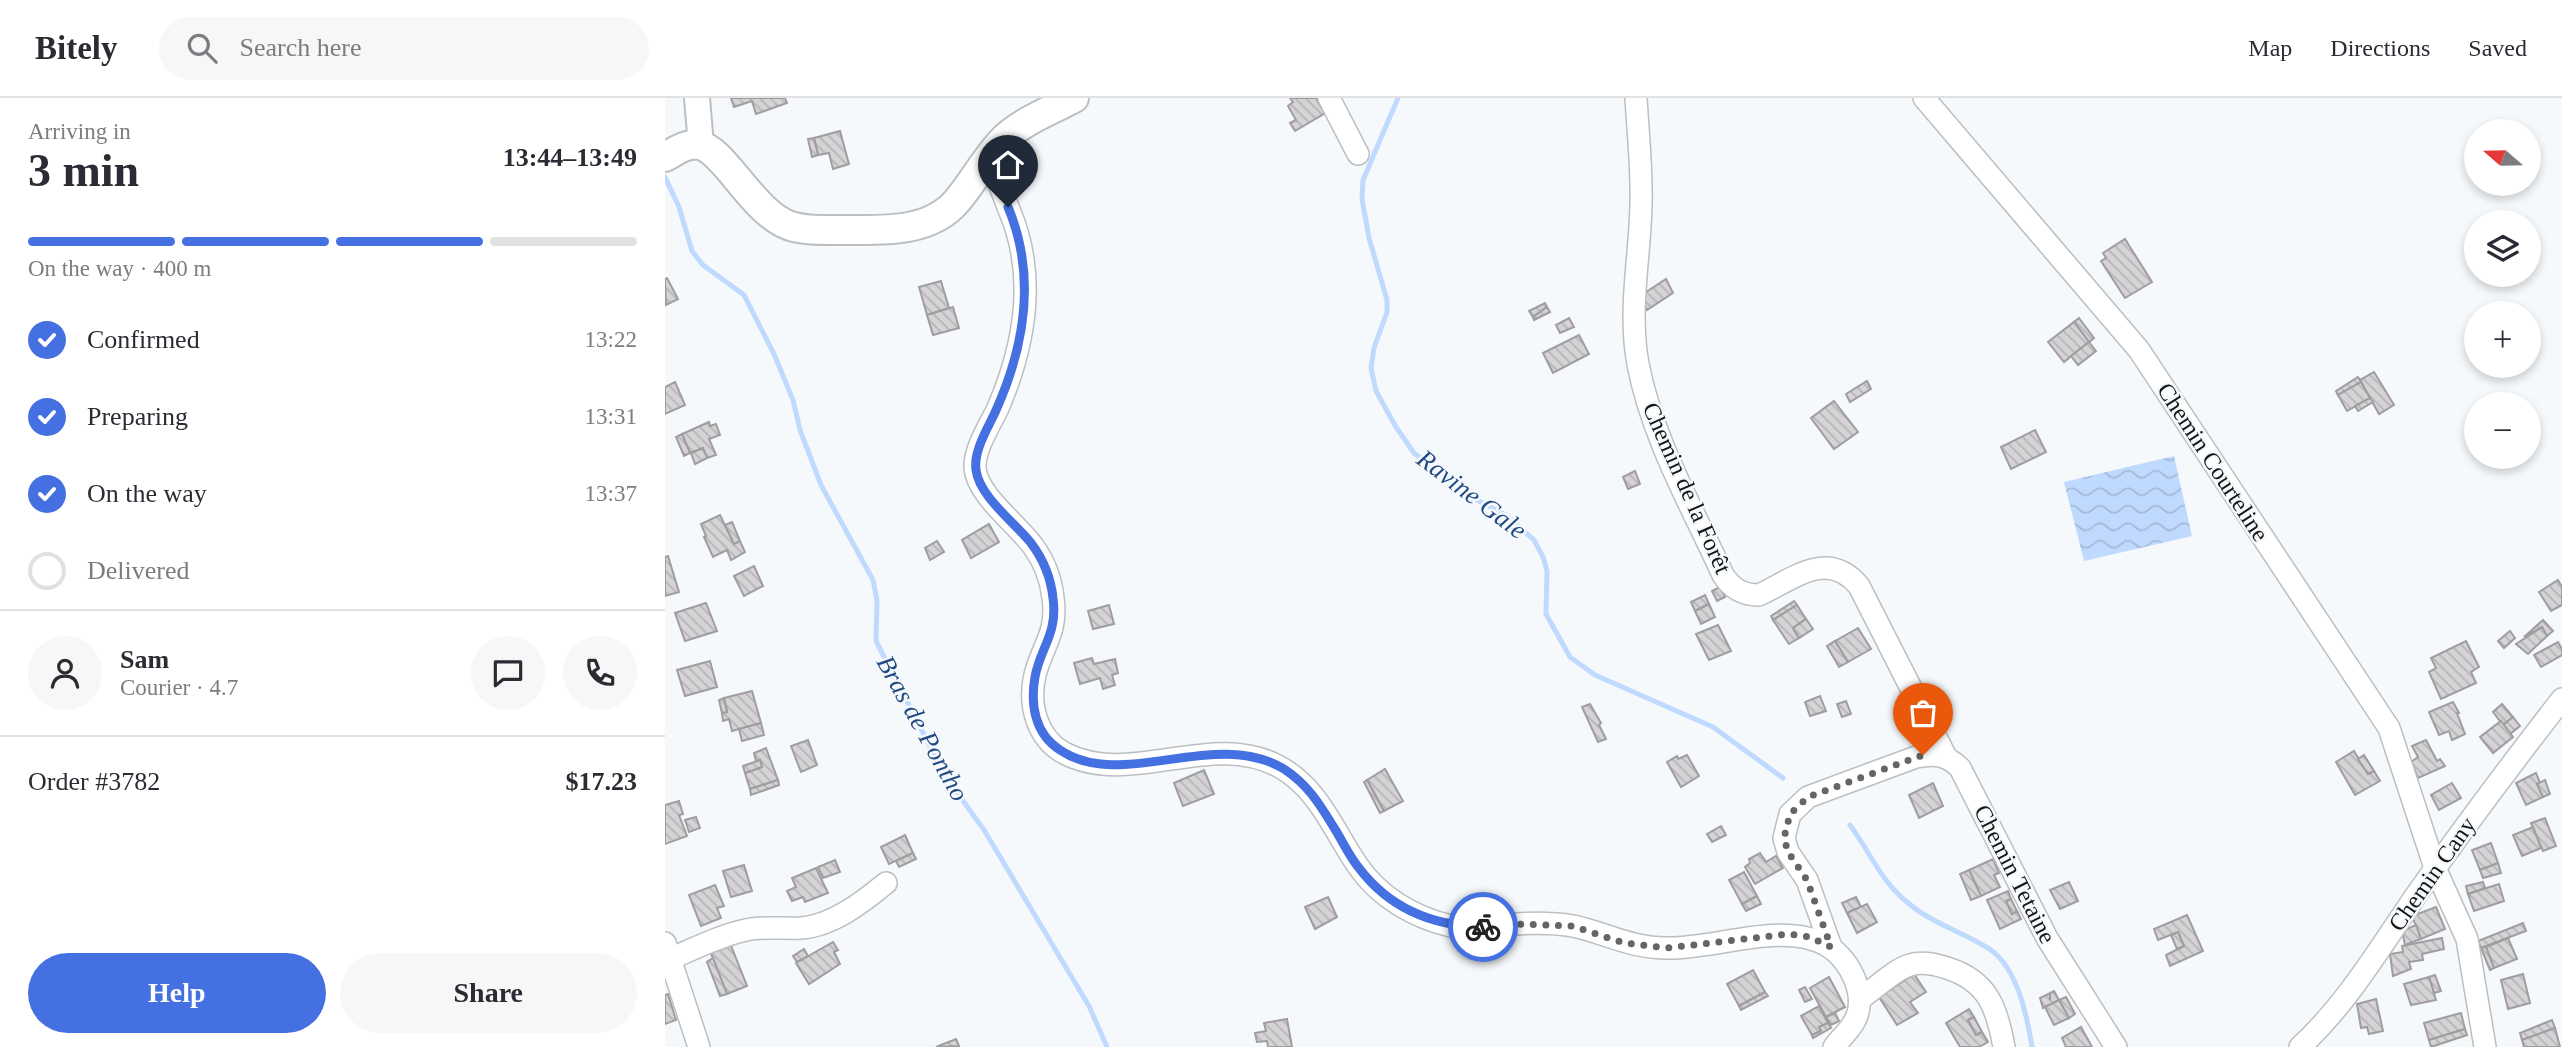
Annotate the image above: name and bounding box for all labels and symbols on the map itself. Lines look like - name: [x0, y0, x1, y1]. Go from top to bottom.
- north arrow: [2464, 119, 2541, 196]
- pin: [978, 135, 1038, 207]
- street label: Chemin Courteline: [2152, 378, 2274, 546]
- street label: Chemin de la Forêt: [1638, 398, 1737, 578]
- water label: Ravine Gale: [1411, 443, 1532, 545]
- water label: Bras de Pontho: [871, 650, 974, 806]
- pin: [1893, 683, 1953, 755]
- street label: Chemin Tetaine: [1969, 800, 2061, 948]
- street label: Chemin Cany: [2383, 812, 2481, 936]
- courier: [1448, 892, 1518, 962]

